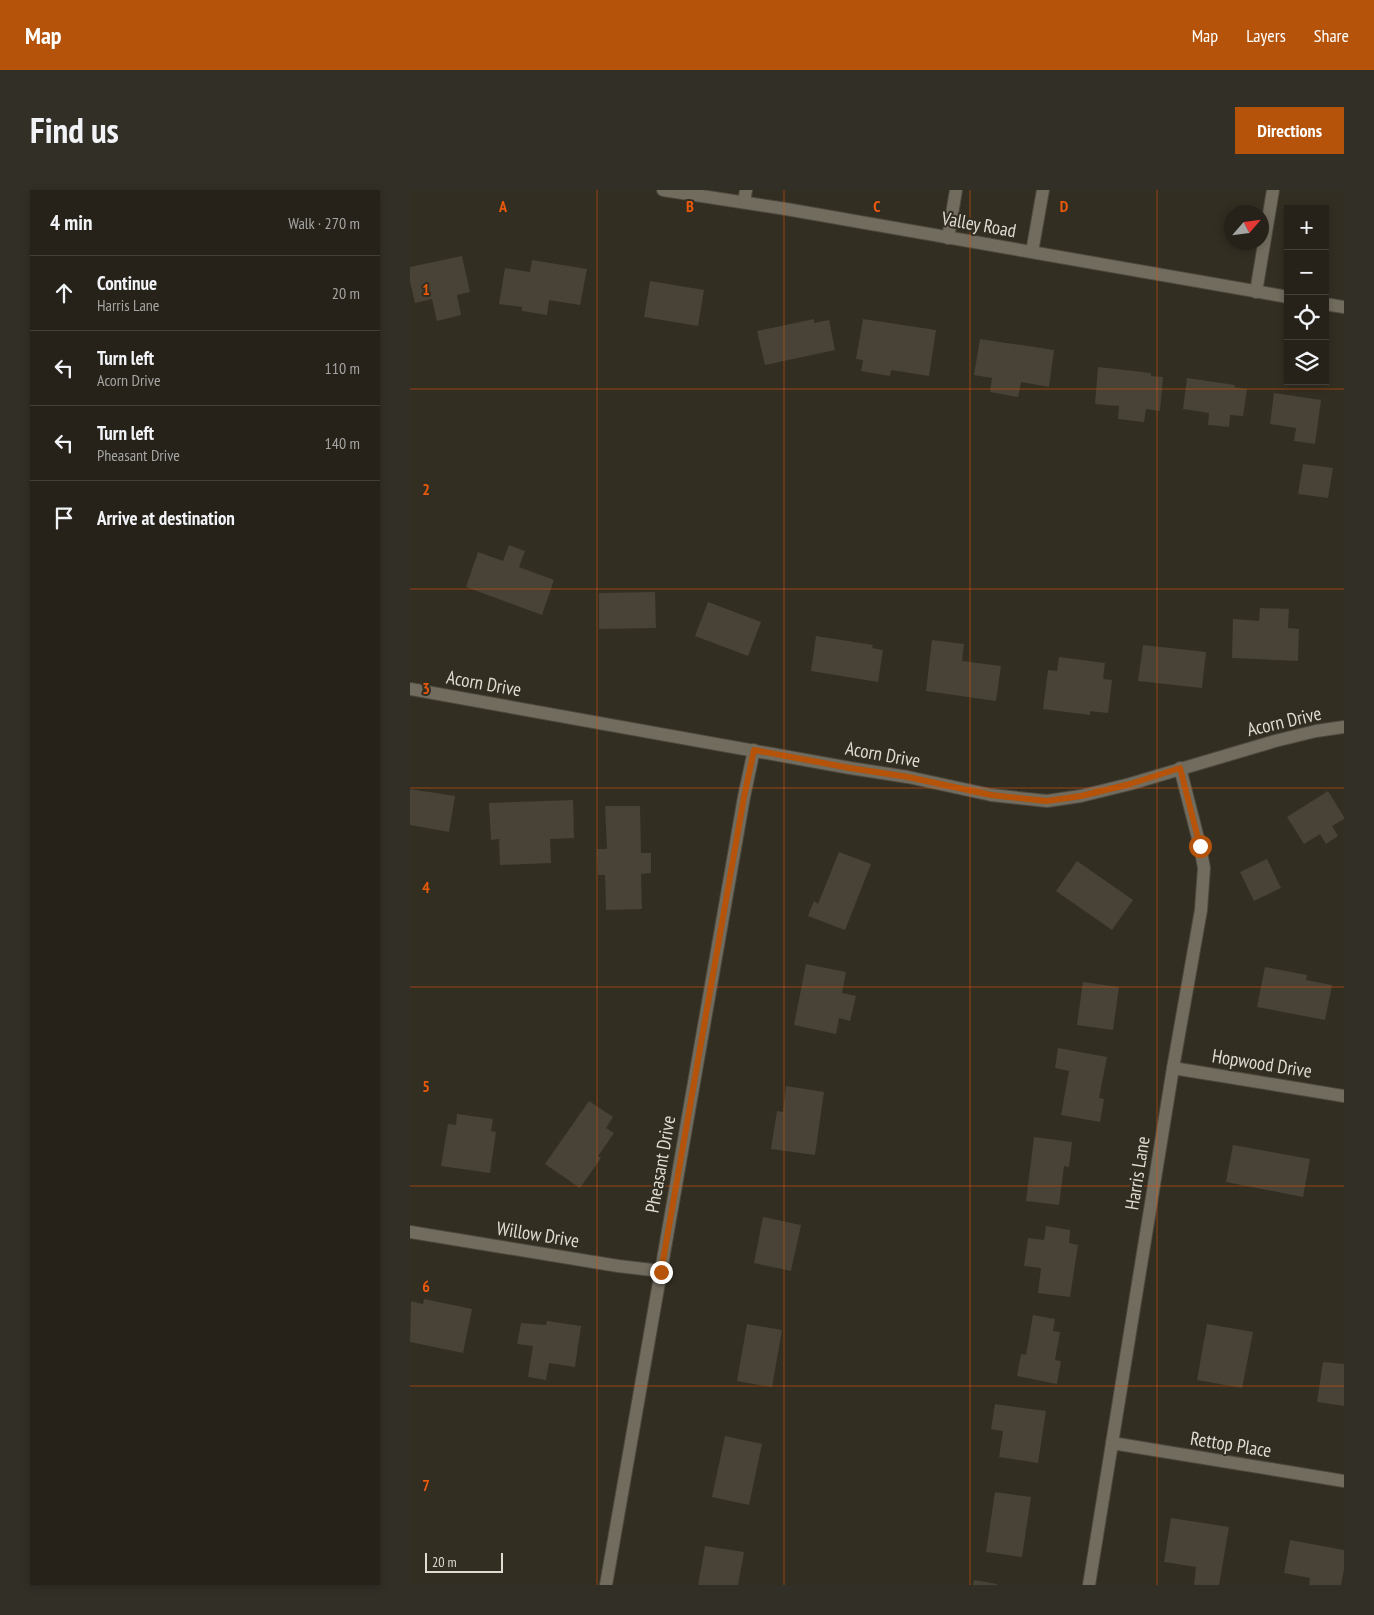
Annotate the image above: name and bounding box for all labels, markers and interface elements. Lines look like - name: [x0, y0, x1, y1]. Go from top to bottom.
- text: Map: [25, 20, 62, 51]
- text: Map: [1192, 24, 1218, 47]
- text: Layers: [1246, 24, 1286, 47]
- text: Share: [1314, 24, 1349, 47]
- text: Find us: [30, 107, 119, 153]
- button: Directions: [1235, 107, 1344, 154]
- text: A: [498, 196, 508, 216]
- text: B: [686, 196, 694, 216]
- text: C: [873, 196, 881, 216]
- text: D: [1060, 196, 1069, 216]
- street label: Valley Road: [939, 205, 1018, 242]
- north arrow: [1224, 205, 1269, 250]
- map controls: [1284, 205, 1329, 385]
- button: +: [1284, 205, 1329, 250]
- text: 4 min: [50, 209, 92, 236]
- text: Walk · 270 m: [288, 213, 360, 233]
- button: −: [1284, 250, 1329, 295]
- text: Continue: [97, 271, 157, 295]
- icon: ahead: [50, 279, 78, 307]
- text: 1: [422, 279, 430, 299]
- text: 20 m: [332, 283, 360, 303]
- text: Harris Lane: [97, 295, 159, 315]
- button: locate: [1284, 295, 1329, 340]
- button: layers: [1284, 340, 1329, 385]
- text: Turn left: [97, 346, 154, 370]
- icon: left: [50, 354, 78, 382]
- text: 110 m: [325, 358, 360, 378]
- text: Acorn Drive: [97, 370, 161, 390]
- text: Turn left: [97, 421, 154, 445]
- icon: left: [50, 429, 78, 457]
- text: 140 m: [325, 433, 360, 453]
- text: Pheasant Drive: [97, 445, 180, 465]
- text: 2: [422, 479, 430, 499]
- icon: arrive: [50, 504, 78, 532]
- text: Arrive at destination: [97, 506, 235, 530]
- street label: Acorn Drive: [445, 665, 523, 701]
- text: 3: [422, 678, 430, 698]
- street label: Acorn Drive: [1245, 701, 1324, 741]
- street label: Acorn Drive: [844, 736, 922, 772]
- route start: [1189, 835, 1212, 858]
- text: 4: [422, 877, 430, 897]
- street label: Hopwood Drive: [1210, 1043, 1314, 1083]
- text: 5: [422, 1076, 430, 1096]
- street label: Pheasant Drive: [640, 1113, 680, 1215]
- street label: Harris Lane: [1119, 1134, 1155, 1212]
- street label: Willow Drive: [495, 1216, 581, 1252]
- route end: [650, 1261, 673, 1284]
- text: 6: [422, 1276, 430, 1296]
- street label: Rettop Place: [1189, 1426, 1273, 1462]
- text: 7: [422, 1475, 430, 1495]
- scale bar: [425, 1550, 502, 1573]
- text: 20 m: [432, 1553, 457, 1571]

